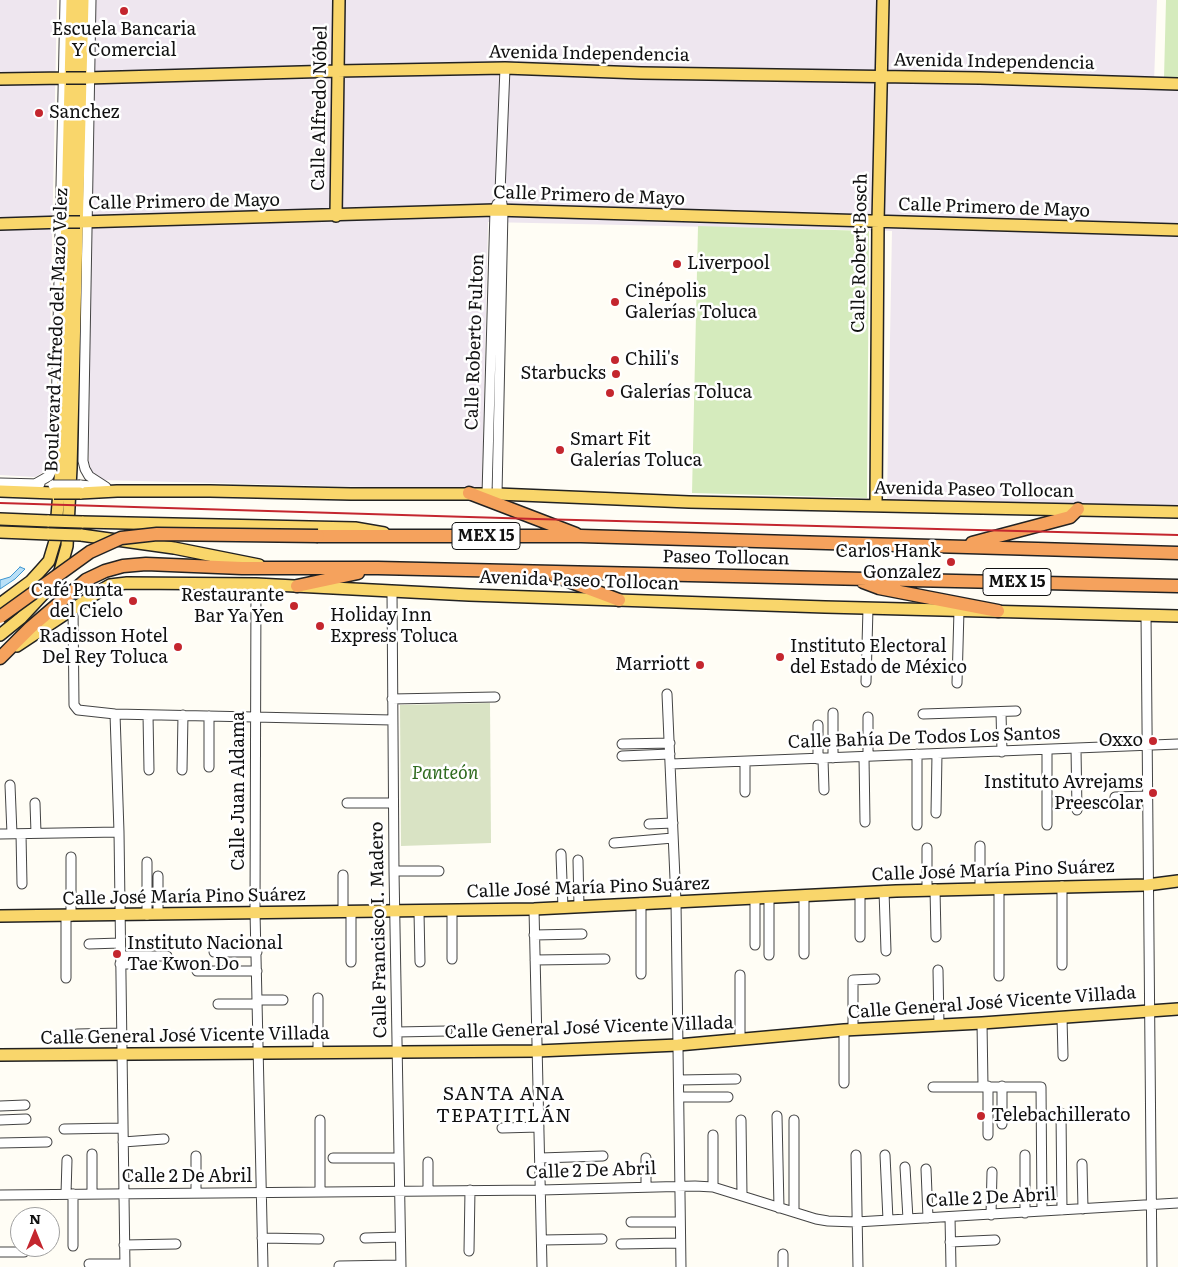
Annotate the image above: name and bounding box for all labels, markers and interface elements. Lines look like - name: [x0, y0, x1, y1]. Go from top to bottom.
- marker: Escuela Bancaria Y Comercial: [118, 5, 130, 17]
- place label: Escuela Bancaria Y Comercial: [52, 19, 196, 62]
- street label: Calle Alfredo Nóbel: [308, 25, 332, 191]
- street label: Avenida Independencia: [488, 41, 690, 67]
- street label: Avenida Independencia: [893, 49, 1095, 75]
- place label: Sanchez: [49, 102, 120, 124]
- marker: Sanchez: [33, 107, 45, 119]
- street label: Calle Robert Bosch: [848, 173, 872, 333]
- street label: Calle Primero de Mayo: [493, 182, 685, 210]
- street label: Boulevard Alfredo del Mazo Velez: [41, 187, 73, 473]
- street label: Calle Primero de Mayo: [88, 190, 280, 214]
- street label: Calle Primero de Mayo: [898, 194, 1090, 222]
- street label: Calle Roberto Fulton: [461, 253, 489, 431]
- place label: Liverpool: [687, 253, 770, 275]
- marker: Liverpool: [671, 258, 683, 270]
- place label: Cinépolis Galerías Toluca: [625, 281, 757, 324]
- marker: Cinépolis Galerías Toluca: [609, 296, 621, 308]
- place label: Chili's: [625, 349, 679, 371]
- marker: Chili's: [609, 354, 621, 366]
- place label: Starbucks: [520, 363, 606, 385]
- marker: Starbucks: [610, 368, 622, 380]
- place label: Galerías Toluca: [620, 382, 752, 404]
- marker: Galerías Toluca: [604, 387, 616, 399]
- place label: Smart Fit Galerías Toluca: [570, 429, 702, 472]
- marker: Smart Fit Galerías Toluca: [554, 444, 566, 456]
- street label: Avenida Paseo Tollocan: [874, 477, 1074, 503]
- road number: MEX 15: [452, 522, 520, 550]
- place label: Carlos Hank Gonzalez: [836, 541, 941, 584]
- street label: Paseo Tollocan: [662, 546, 790, 570]
- marker: Carlos Hank Gonzalez: [945, 556, 957, 568]
- street label: Avenida Paseo Tollocan: [479, 567, 679, 595]
- road number: MEX 15: [983, 568, 1051, 596]
- place label: Café Punta del Cielo: [31, 580, 123, 622]
- place label: Restaurante Bar Ya Yen: [181, 585, 284, 628]
- marker: Café Punta del Cielo: [127, 595, 139, 607]
- marker: Restaurante Bar Ya Yen: [288, 600, 300, 612]
- place label: Holiday Inn Express Toluca: [330, 605, 458, 648]
- marker: Holiday Inn Express Toluca: [314, 620, 326, 632]
- place label: Radisson Hotel Del Rey Toluca: [39, 626, 168, 669]
- place label: Instituto Electoral del Estado de México: [790, 636, 967, 679]
- marker: Radisson Hotel Del Rey Toluca: [172, 641, 184, 653]
- marker: Instituto Electoral del Estado de México: [774, 651, 786, 663]
- place label: Marriott: [615, 654, 690, 676]
- marker: Marriott: [694, 659, 706, 671]
- street label: Calle Juan Aldama: [228, 711, 250, 871]
- street label: Calle Bahía De Todos Los Santos: [788, 722, 1060, 754]
- place label: Oxxo: [1099, 730, 1143, 752]
- marker: Oxxo: [1147, 735, 1159, 747]
- park label: Panteón: [412, 763, 478, 785]
- place label: Instituto Avrejams Preescolar: [984, 772, 1143, 814]
- marker: Instituto Avrejams Preescolar: [1147, 787, 1159, 799]
- street label: Calle Francisco I. Madero: [366, 821, 392, 1039]
- street label: Calle José María Pino Suárez: [871, 856, 1115, 886]
- street label: Calle José María Pino Suárez: [466, 873, 710, 903]
- street label: Calle José María Pino Suárez: [62, 884, 306, 910]
- place label: Instituto Nacional Tae Kwon Do: [127, 933, 283, 976]
- marker: Instituto Nacional Tae Kwon Do: [111, 948, 123, 960]
- street label: Calle General José Vicente Villada: [847, 982, 1137, 1024]
- street label: Calle General José Vicente Villada: [444, 1012, 734, 1044]
- street label: Calle General José Vicente Villada: [40, 1023, 330, 1049]
- district label: SANTA ANA TEPATITLÁN: [435, 1083, 573, 1127]
- place label: Telebachillerato: [991, 1105, 1130, 1127]
- marker: Telebachillerato: [975, 1110, 987, 1122]
- street label: Calle 2 De Abril: [525, 1158, 657, 1184]
- street label: Calle 2 De Abril: [122, 1166, 252, 1188]
- street label: Calle 2 De Abril: [925, 1184, 1057, 1212]
- north arrow: [10, 1207, 60, 1257]
- text: N: [29, 1208, 41, 1228]

